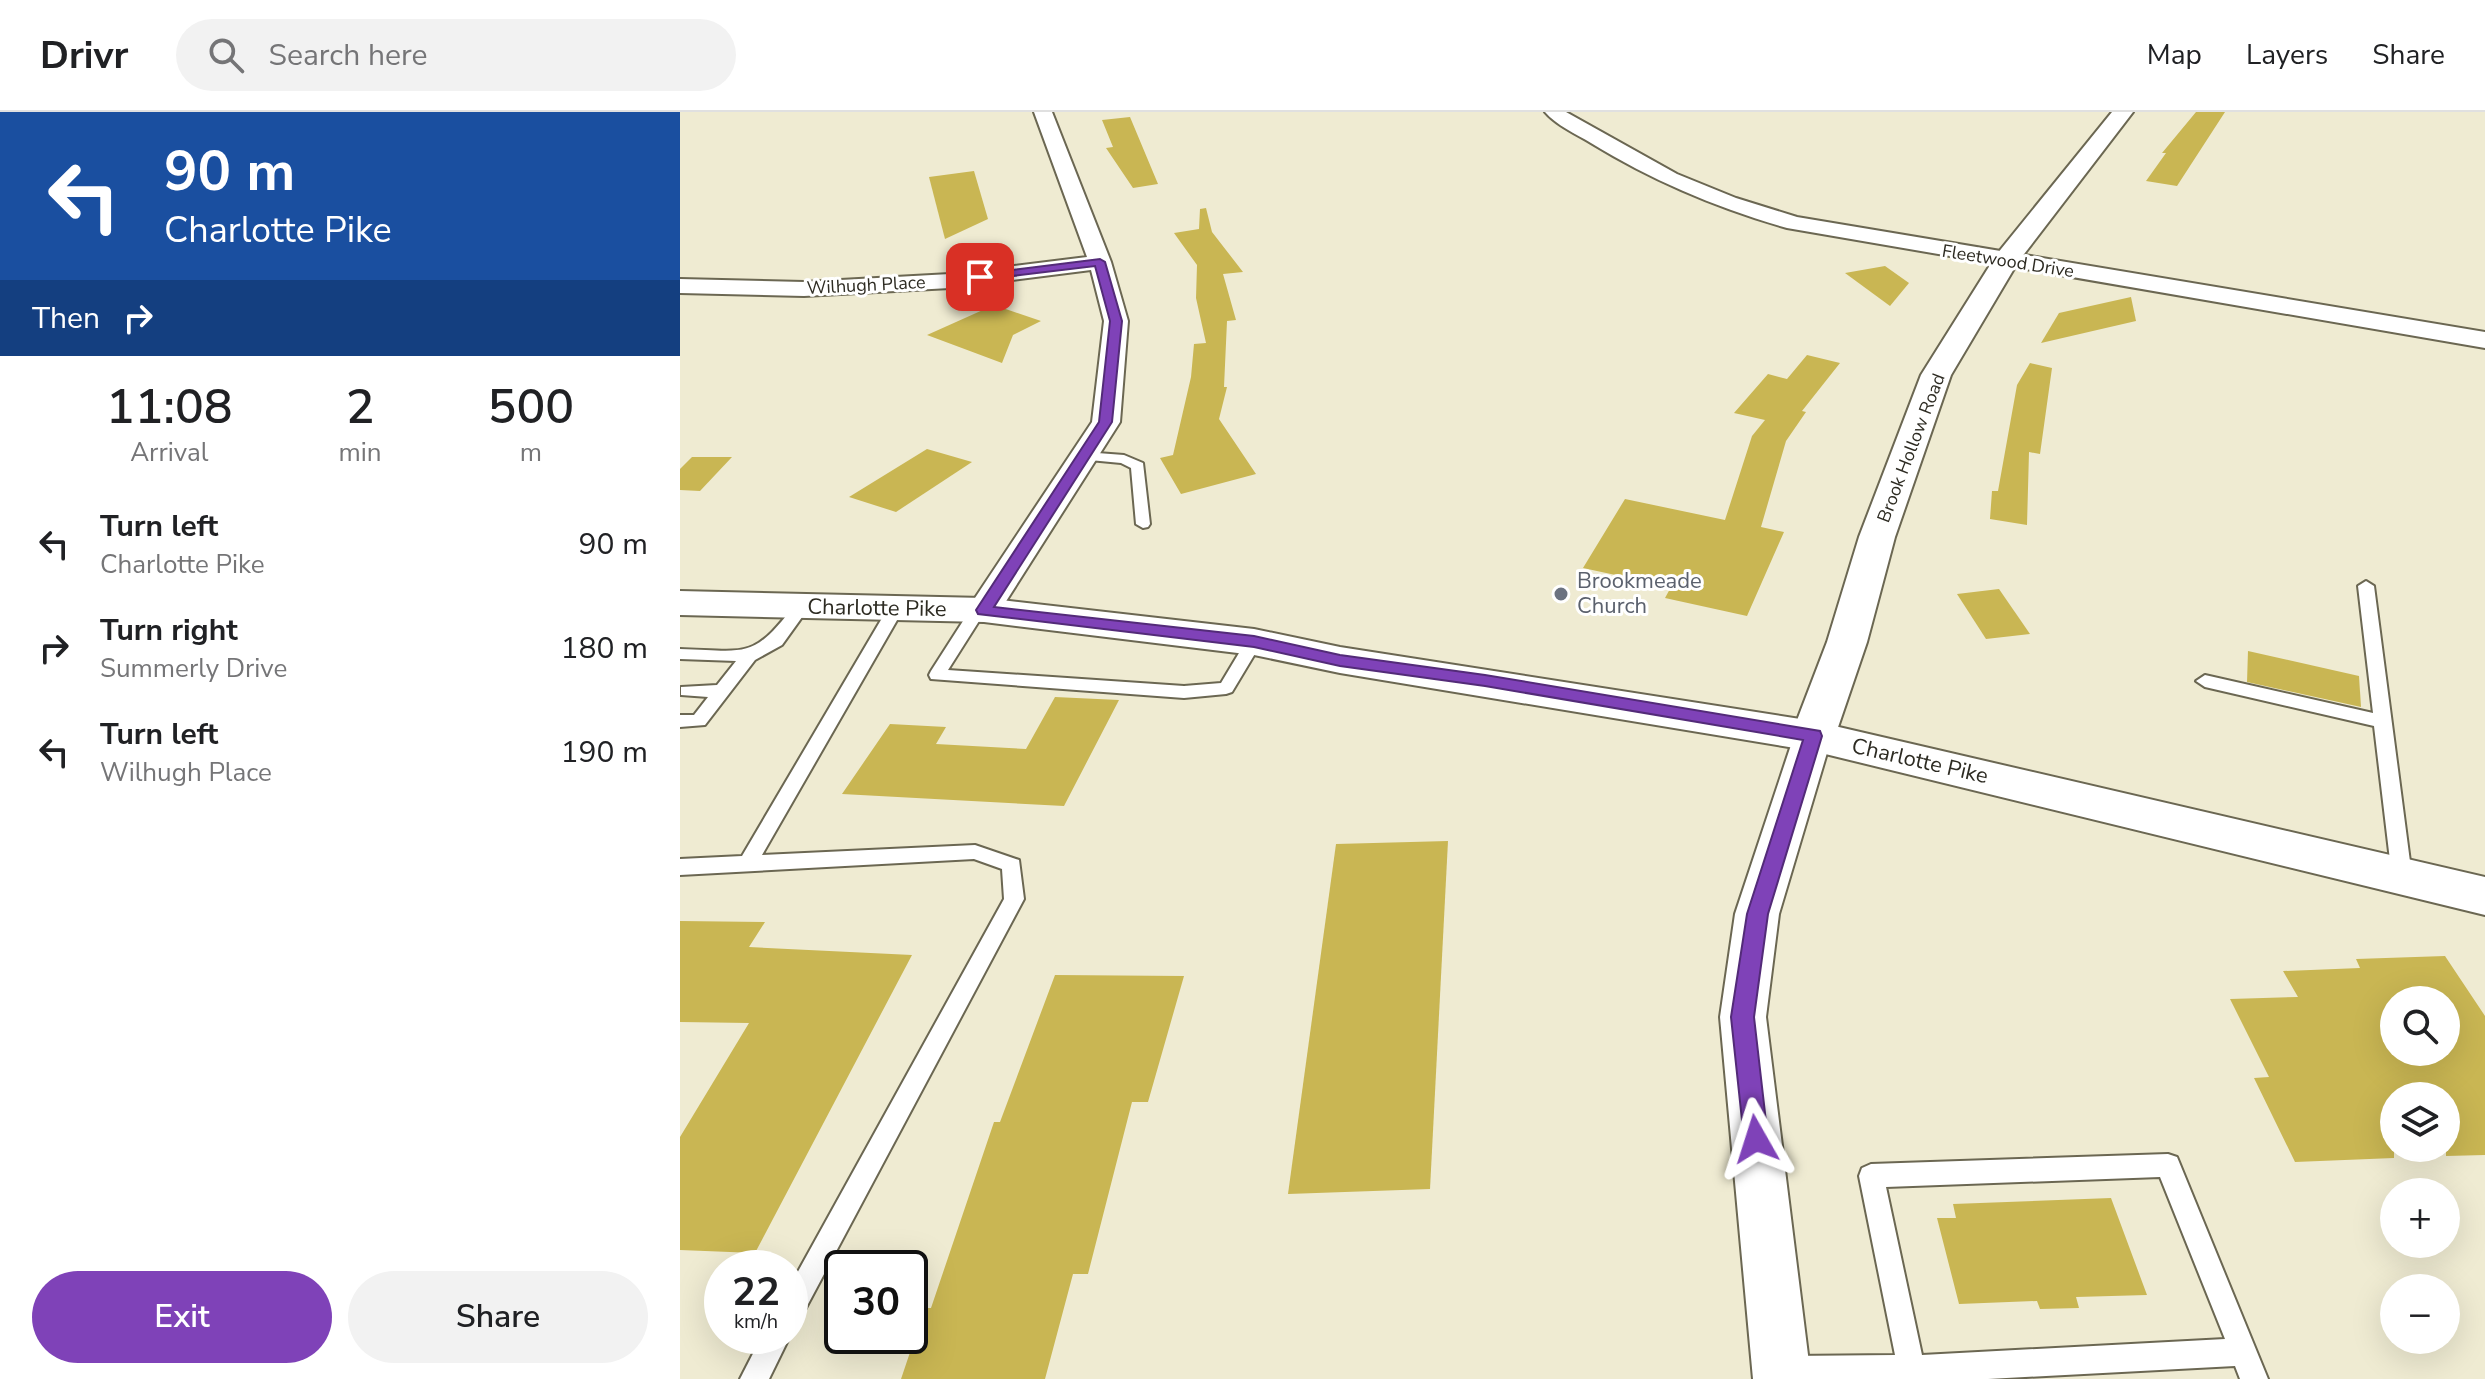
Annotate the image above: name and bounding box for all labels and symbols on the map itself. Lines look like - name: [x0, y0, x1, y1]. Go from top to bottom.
- street label: Fleetwood Drive: [1940, 239, 2076, 283]
- pin: [946, 243, 1014, 311]
- street label: Wilhugh Place: [806, 270, 926, 300]
- street label: Brook Hollow Road: [1871, 370, 1951, 526]
- place label: Brookmeade Church: [1577, 566, 1702, 621]
- marker: Brookmeade Church: [1552, 585, 1570, 603]
- street label: Charlotte Pike: [807, 592, 947, 624]
- street label: Charlotte Pike: [1849, 731, 1991, 791]
- position arrow: [1714, 1097, 1798, 1181]
- speed limit sign: 30: [824, 1250, 928, 1354]

